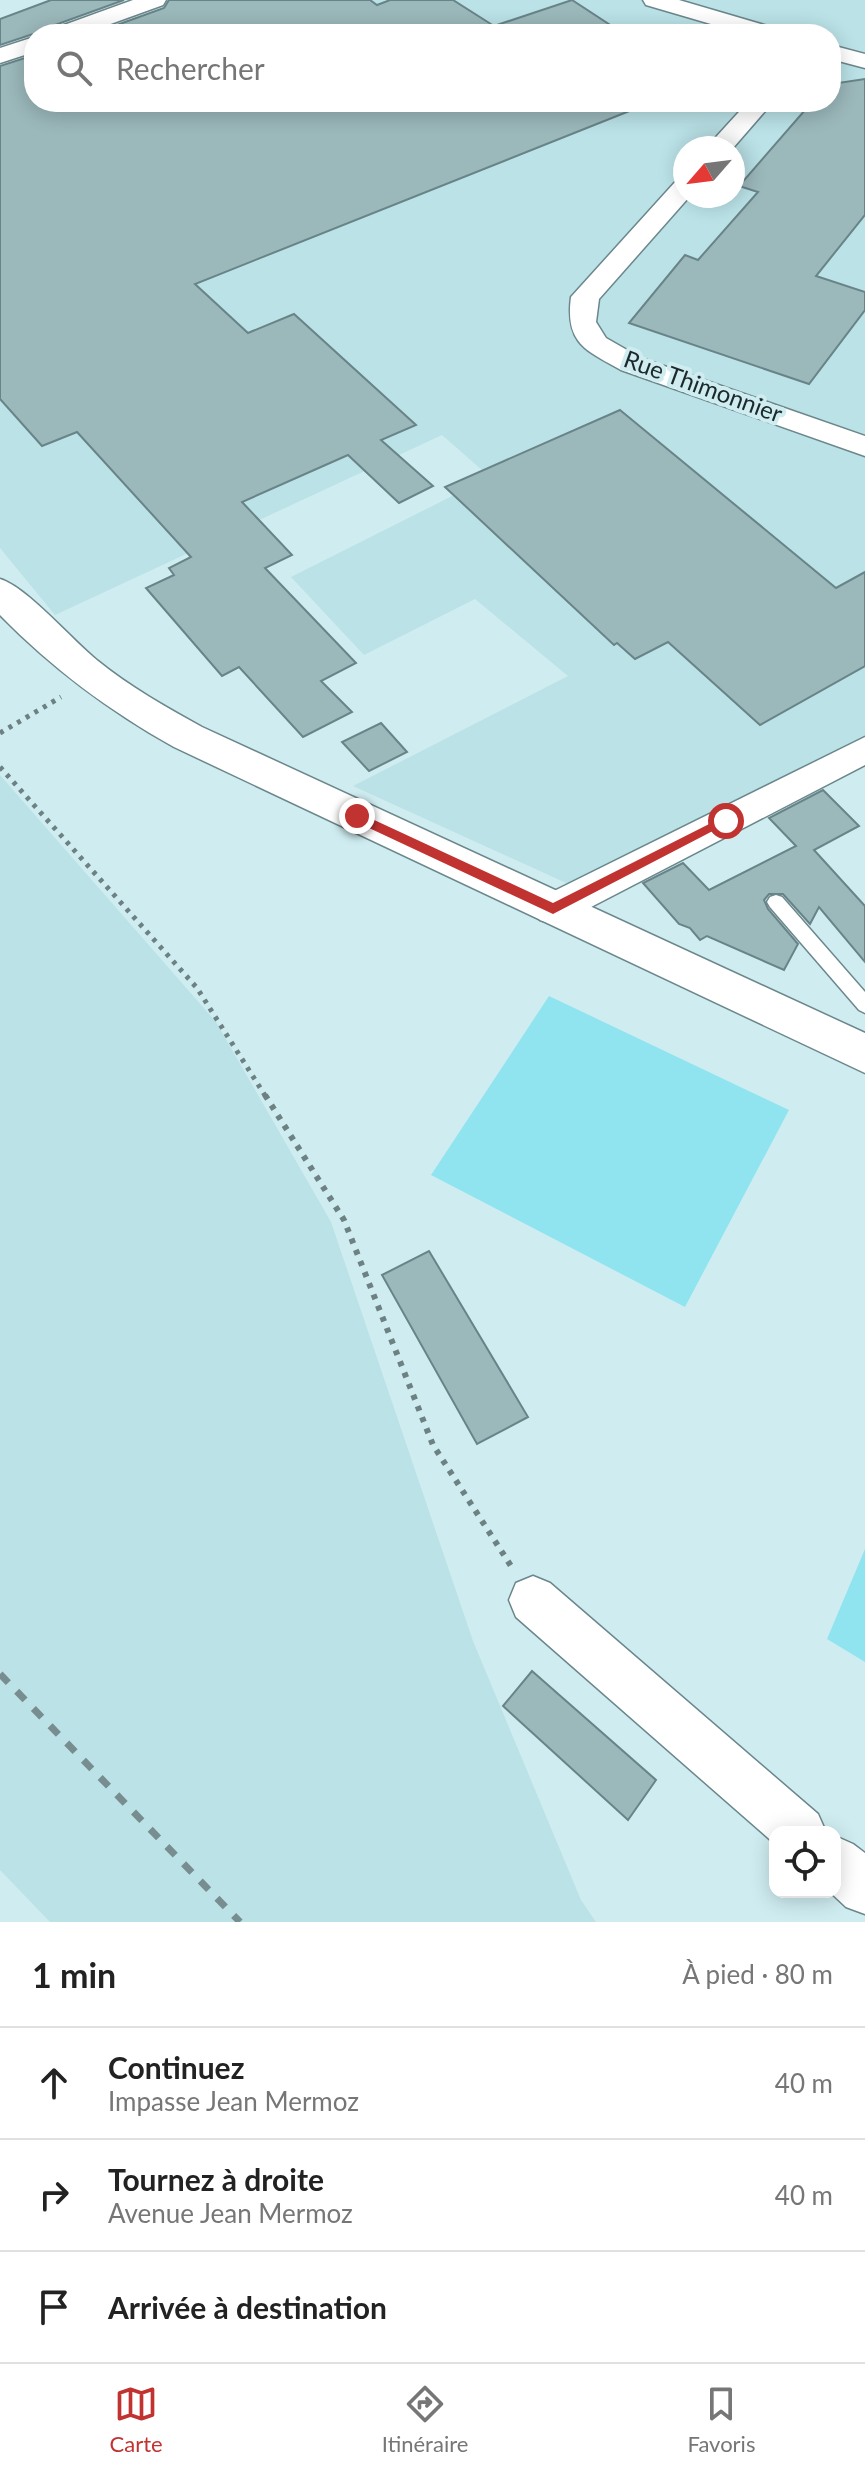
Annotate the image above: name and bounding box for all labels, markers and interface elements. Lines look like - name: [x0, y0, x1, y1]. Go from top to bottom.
- search box: [24, 24, 841, 112]
- icon: search: [52, 46, 96, 90]
- text: Rechercher: [116, 50, 265, 86]
- north arrow: [673, 136, 745, 208]
- street label: Rue Thimonnier: [620, 343, 787, 428]
- route end: [339, 798, 375, 834]
- route start: [708, 803, 744, 839]
- map controls: [769, 1826, 841, 1898]
- button: locate: [769, 1826, 841, 1898]
- text: 1 min: [32, 1954, 116, 1995]
- text: À pied · 80 m: [682, 1958, 833, 1990]
- text: Continuez: [108, 2049, 244, 2085]
- icon: ahead: [32, 2061, 76, 2105]
- text: 40 m: [775, 2067, 833, 2099]
- text: Impasse Jean Mermoz: [108, 2085, 359, 2117]
- text: Tournez à droite: [108, 2161, 324, 2197]
- icon: right: [32, 2173, 76, 2217]
- text: 40 m: [775, 2179, 833, 2211]
- text: Avenue Jean Mermoz: [108, 2197, 353, 2229]
- icon: arrive: [32, 2285, 76, 2329]
- text: Arrivée à destination: [108, 2289, 387, 2325]
- tab: Carte: [110, 2382, 163, 2457]
- tab: Itinéraire: [382, 2382, 468, 2457]
- tab: Favoris: [688, 2382, 755, 2457]

